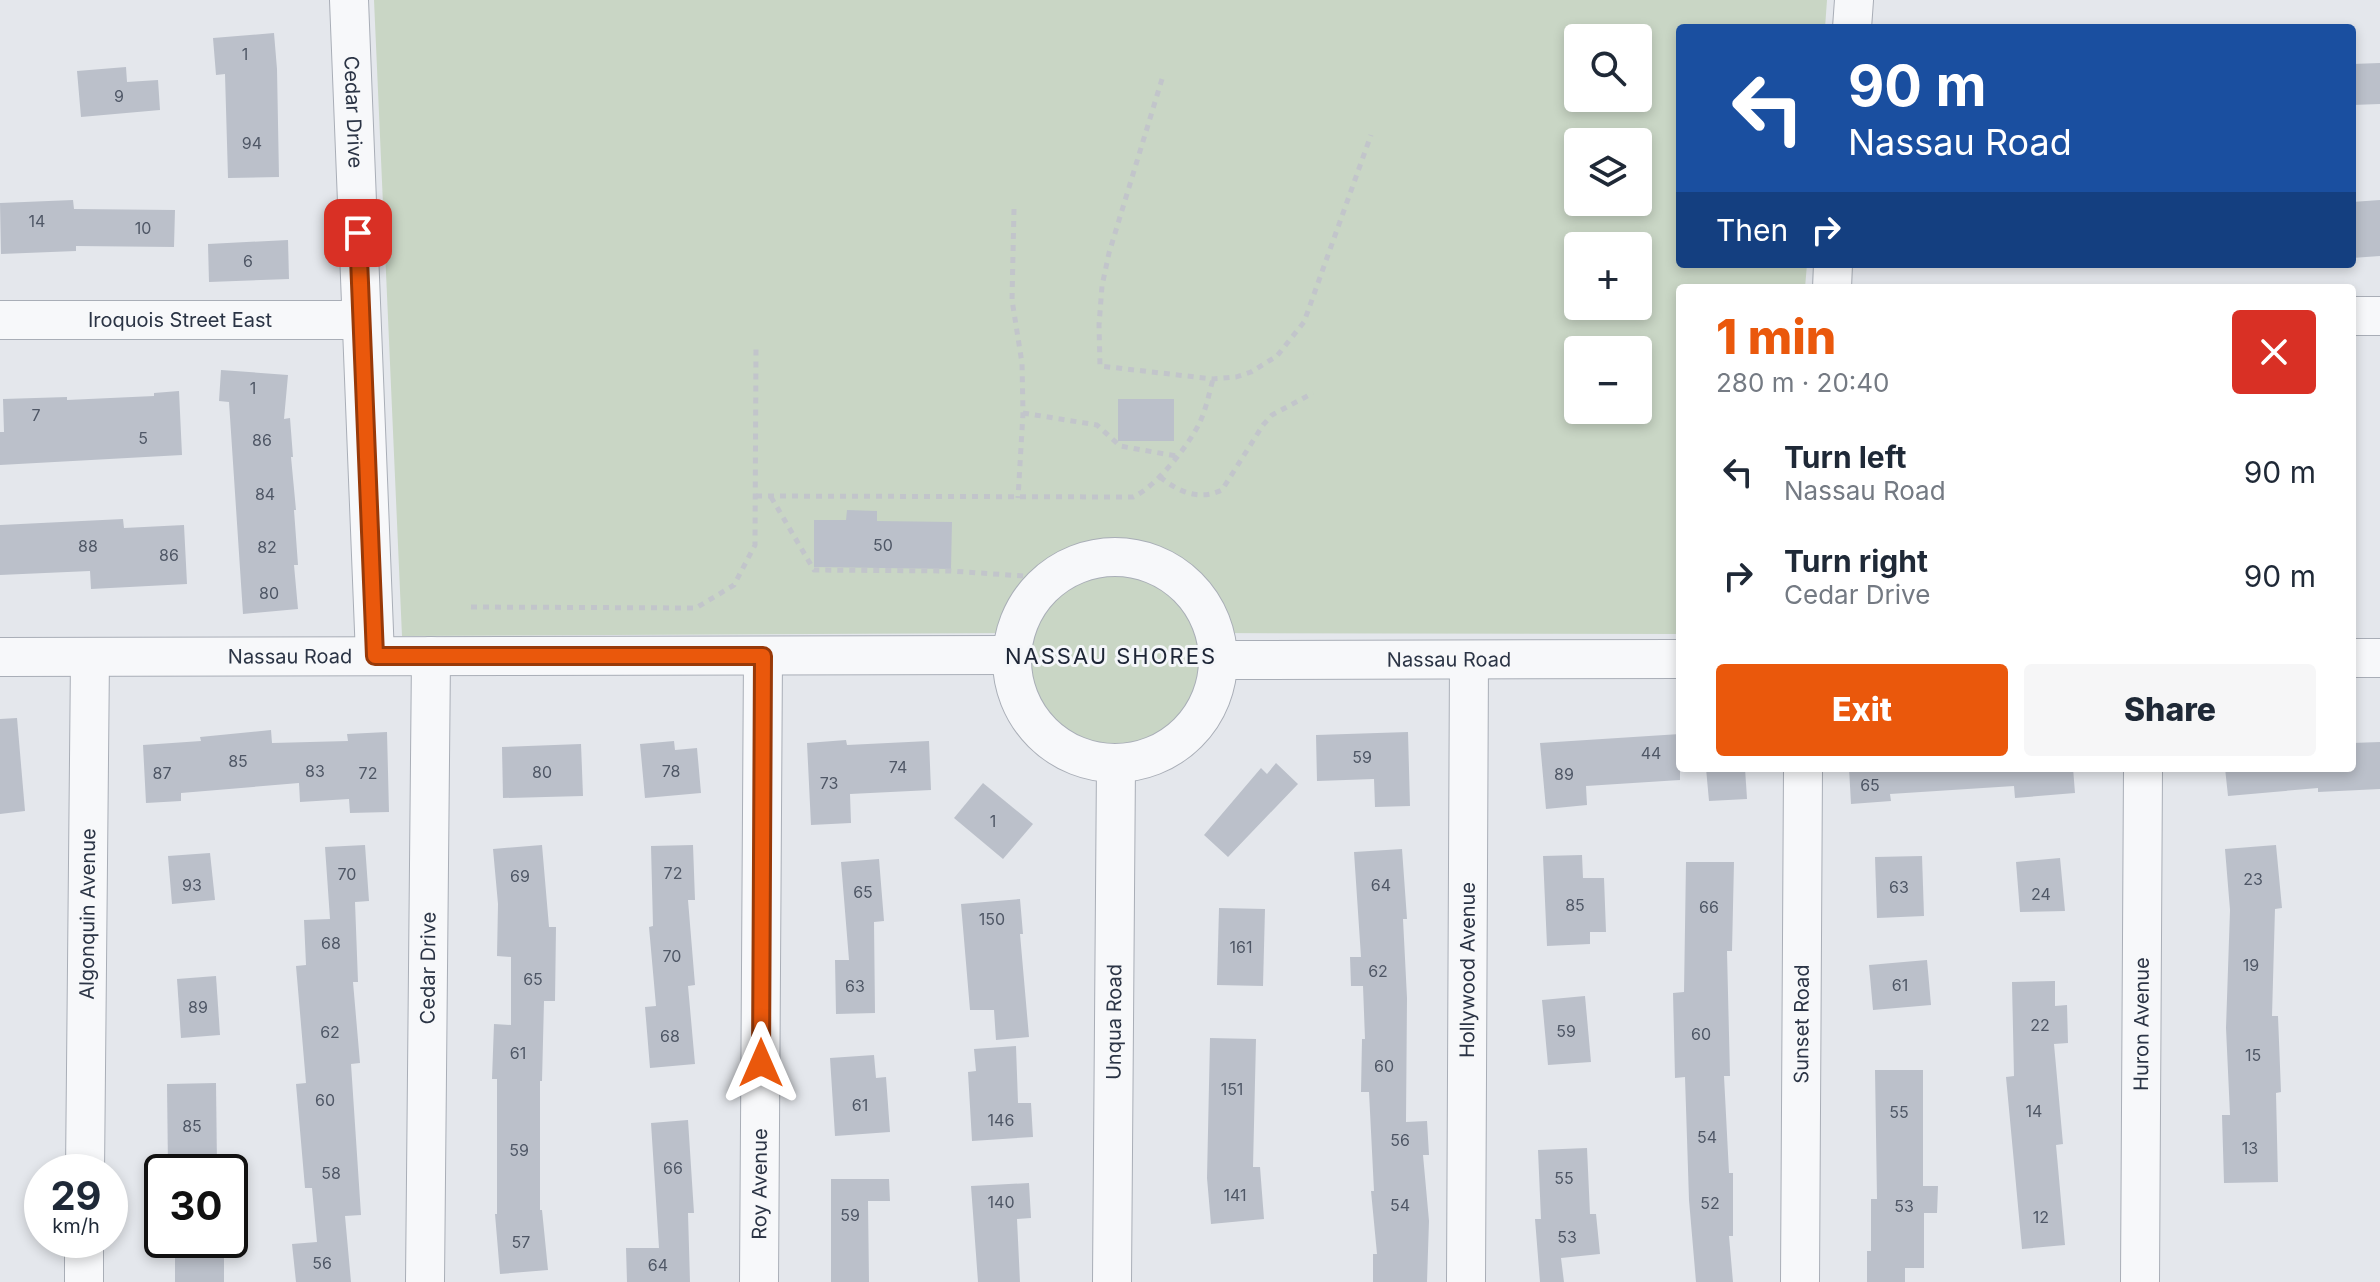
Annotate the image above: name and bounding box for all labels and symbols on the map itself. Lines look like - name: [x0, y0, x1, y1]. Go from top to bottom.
- house number: 1: [242, 44, 248, 64]
- street label: Cedar Drive: [339, 55, 368, 169]
- house number: 9: [114, 86, 124, 106]
- house number: 94: [242, 133, 262, 153]
- pin: [324, 199, 392, 267]
- house number: 14: [29, 211, 45, 231]
- house number: 10: [135, 218, 151, 238]
- house number: 6: [243, 251, 253, 271]
- street label: Iroquois Street East: [88, 308, 273, 332]
- house number: 1: [250, 378, 256, 398]
- house number: 7: [31, 405, 41, 425]
- house number: 5: [138, 428, 148, 448]
- house number: 86: [252, 430, 272, 450]
- house number: 84: [255, 484, 275, 504]
- house number: 50: [873, 535, 893, 555]
- house number: 88: [78, 536, 98, 556]
- house number: 82: [257, 537, 277, 557]
- house number: 86: [159, 545, 179, 565]
- house number: 80: [259, 583, 279, 603]
- district label: NASSAU SHORES: [1005, 643, 1217, 669]
- street label: Nassau Road: [228, 644, 352, 669]
- street label: Nassau Road: [1387, 647, 1511, 672]
- house number: 44: [1641, 743, 1661, 763]
- house number: 59: [1352, 747, 1372, 767]
- house number: 85: [228, 751, 248, 771]
- house number: 74: [889, 757, 907, 777]
- house number: 83: [305, 761, 325, 781]
- house number: 78: [662, 761, 680, 781]
- house number: 80: [532, 762, 552, 782]
- house number: 87: [153, 763, 171, 783]
- house number: 72: [359, 763, 377, 783]
- house number: 89: [1554, 764, 1574, 784]
- house number: 73: [820, 773, 838, 793]
- house number: 65: [1860, 775, 1880, 795]
- house number: 1: [990, 811, 996, 831]
- street label: Algonquin Avenue: [75, 828, 100, 1000]
- house number: 72: [664, 863, 682, 883]
- house number: 70: [338, 864, 356, 884]
- house number: 69: [510, 866, 530, 886]
- house number: 23: [2243, 869, 2263, 889]
- house number: 93: [182, 875, 202, 895]
- house number: 64: [1371, 875, 1391, 895]
- house number: 63: [1889, 877, 1909, 897]
- house number: 65: [853, 882, 873, 902]
- street label: Hollywood Avenue: [1455, 882, 1480, 1058]
- house number: 24: [2031, 884, 2051, 904]
- house number: 85: [1565, 895, 1585, 915]
- house number: 66: [1699, 897, 1719, 917]
- house number: 150: [979, 909, 1005, 929]
- street label: Cedar Drive: [415, 912, 441, 1024]
- house number: 68: [321, 933, 341, 953]
- house number: 161: [1230, 937, 1252, 957]
- house number: 70: [663, 946, 681, 966]
- house number: 19: [2243, 955, 2259, 975]
- street label: Huron Avenue: [2129, 957, 2154, 1091]
- house number: 62: [1368, 961, 1388, 981]
- street label: Unqua Road: [1102, 964, 1126, 1080]
- street label: Sunset Road: [1789, 964, 1814, 1084]
- house number: 65: [523, 969, 543, 989]
- house number: 61: [1892, 975, 1908, 995]
- house number: 63: [845, 976, 865, 996]
- house number: 89: [188, 997, 208, 1017]
- house number: 22: [2030, 1015, 2050, 1035]
- position arrow: [719, 1021, 803, 1105]
- house number: 59: [1556, 1021, 1576, 1041]
- house number: 62: [320, 1022, 340, 1042]
- house number: 60: [1691, 1024, 1711, 1044]
- house number: 68: [660, 1026, 680, 1046]
- house number: 61: [510, 1043, 526, 1063]
- house number: 15: [2245, 1045, 2261, 1065]
- house number: 60: [1374, 1056, 1394, 1076]
- house number: 151: [1221, 1079, 1243, 1099]
- house number: 60: [315, 1090, 335, 1110]
- house number: 61: [852, 1095, 868, 1115]
- house number: 14: [2026, 1101, 2042, 1121]
- house number: 55: [1889, 1102, 1909, 1122]
- house number: 146: [988, 1110, 1014, 1130]
- house number: 85: [182, 1116, 202, 1136]
- house number: 54: [1697, 1127, 1717, 1147]
- street label: Roy Avenue: [747, 1128, 772, 1240]
- house number: 56: [1390, 1130, 1410, 1150]
- house number: 13: [2242, 1138, 2258, 1158]
- house number: 59: [509, 1140, 529, 1160]
- speed limit sign: 30: [144, 1154, 248, 1258]
- house number: 66: [663, 1158, 683, 1178]
- house number: 58: [321, 1163, 341, 1183]
- house number: 55: [1554, 1168, 1574, 1188]
- house number: 141: [1223, 1185, 1247, 1205]
- house number: 140: [988, 1192, 1014, 1212]
- house number: 52: [1700, 1193, 1720, 1213]
- house number: 54: [1390, 1195, 1410, 1215]
- house number: 53: [1894, 1196, 1914, 1216]
- house number: 59: [840, 1205, 860, 1225]
- house number: 12: [2033, 1207, 2049, 1227]
- house number: 53: [1557, 1227, 1577, 1247]
- house number: 57: [512, 1232, 530, 1252]
- house number: 56: [312, 1253, 332, 1273]
- house number: 64: [648, 1255, 668, 1275]

